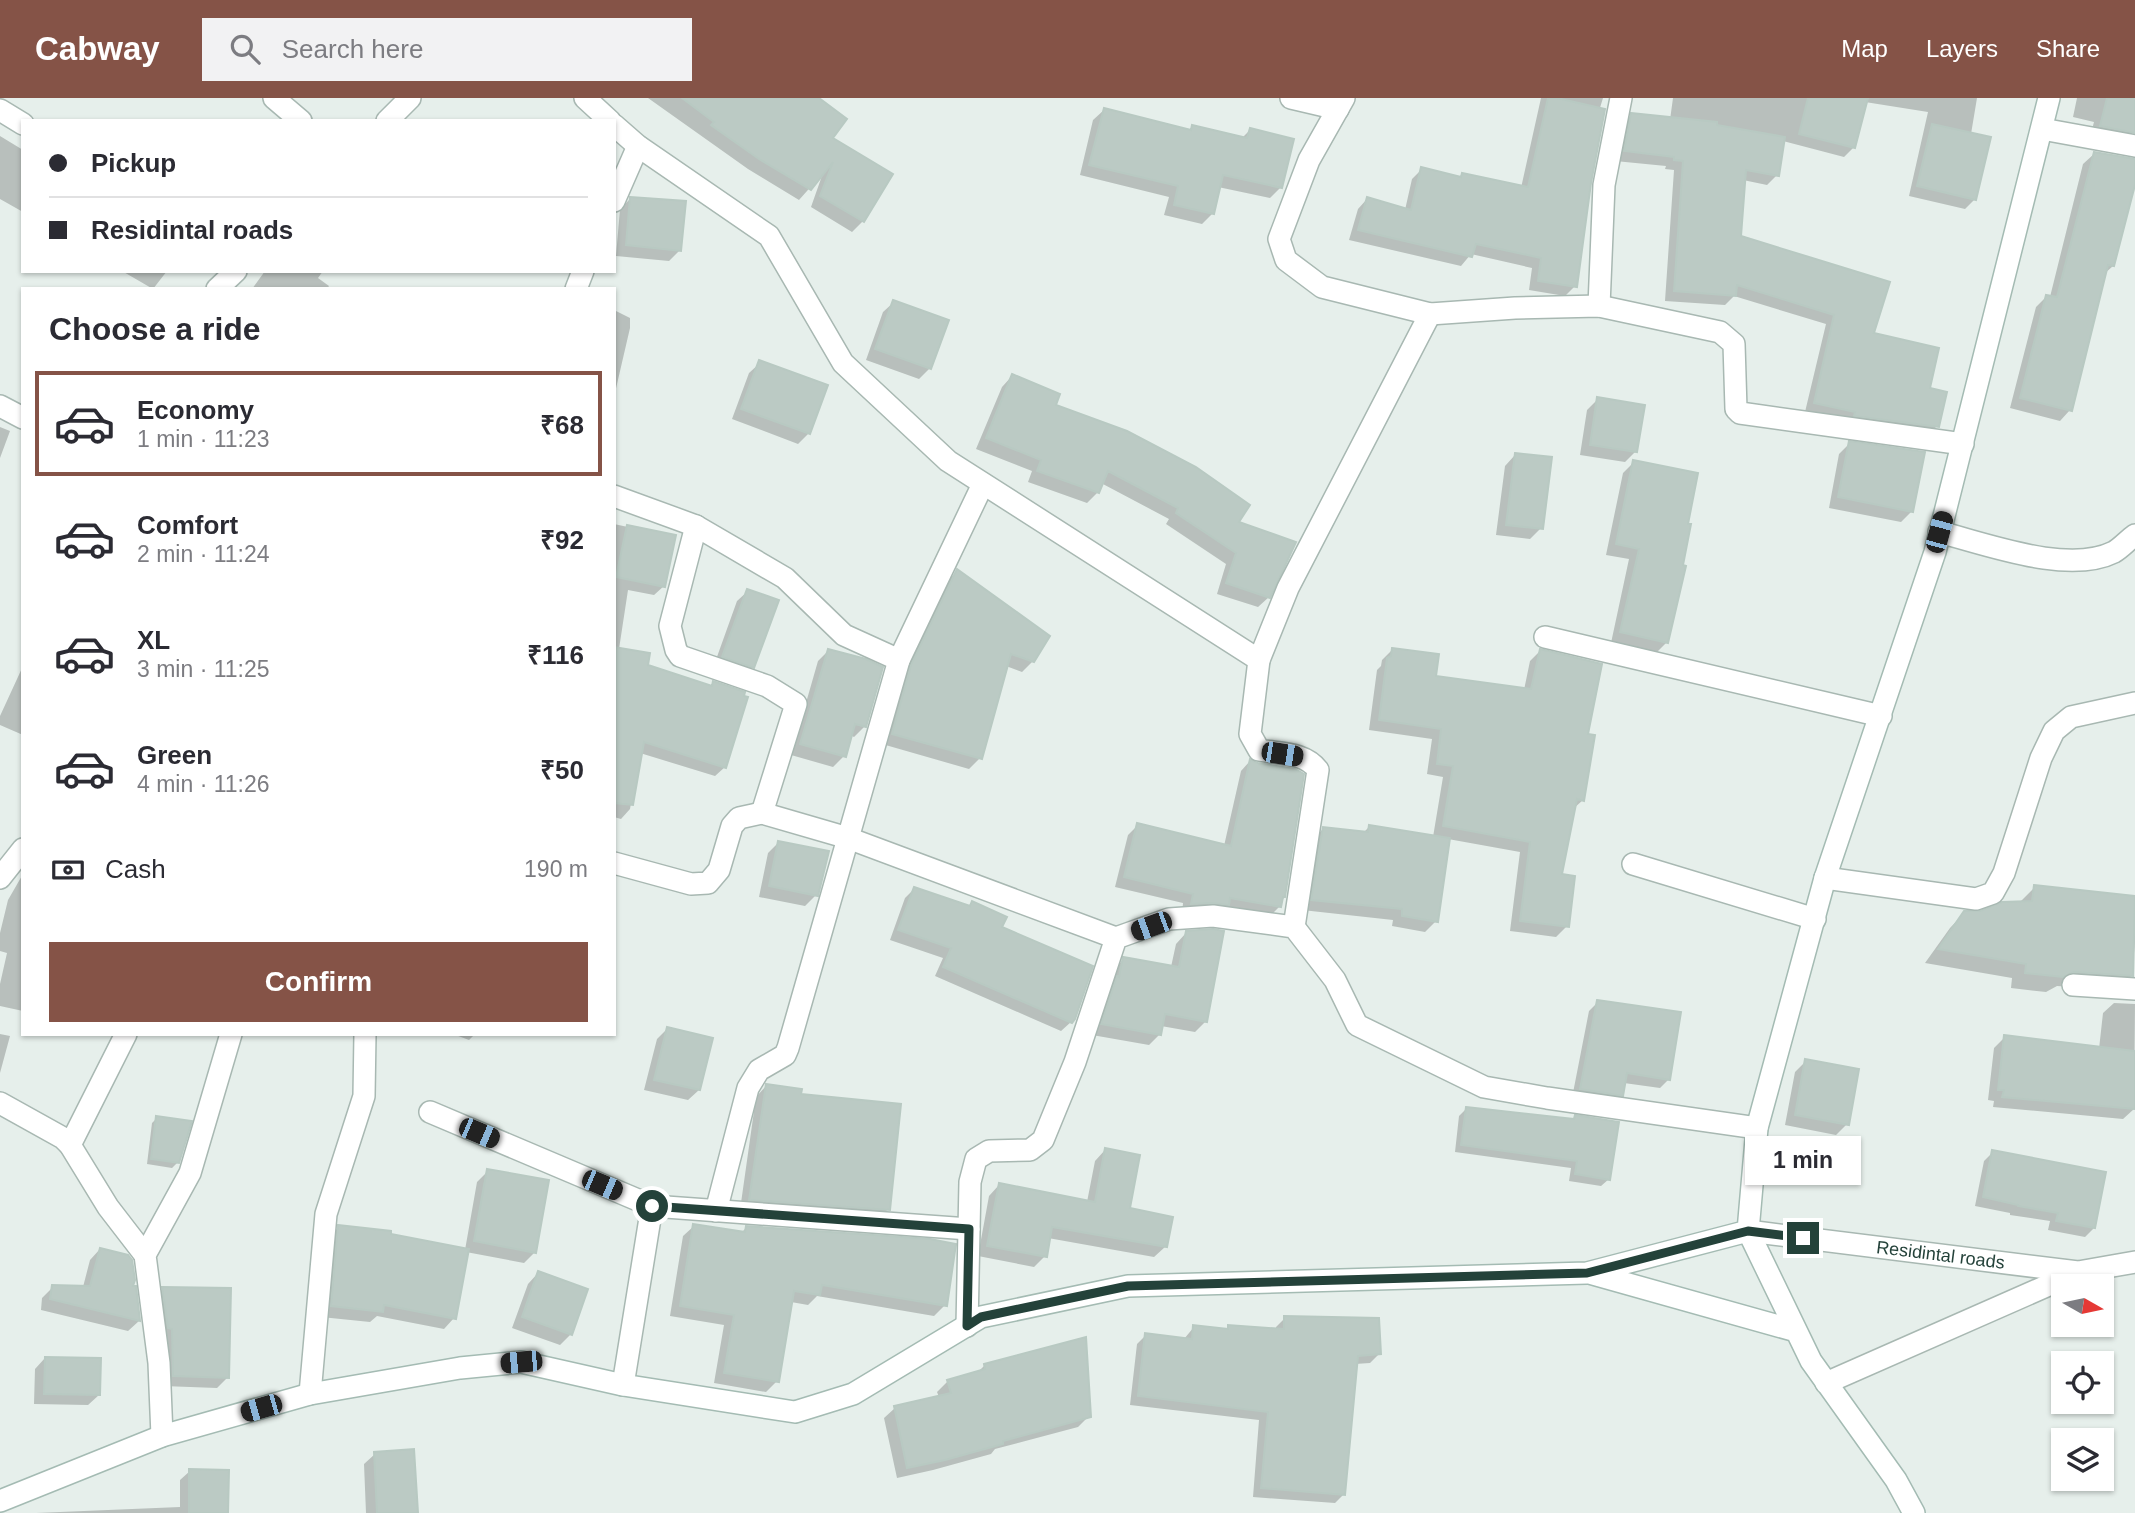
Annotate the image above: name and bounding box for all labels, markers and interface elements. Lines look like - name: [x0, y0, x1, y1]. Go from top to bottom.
- search box: [202, 18, 692, 81]
- text: Cabway: [35, 30, 160, 67]
- icon: search: [226, 30, 264, 68]
- text: Search here: [282, 34, 423, 64]
- text: Map: [1841, 35, 1888, 62]
- text: Layers: [1926, 35, 1998, 62]
- text: Share: [2036, 35, 2100, 62]
- text: Pickup: [91, 148, 176, 178]
- text: Residintal roads: [91, 215, 293, 245]
- text: Choose a ride: [49, 311, 261, 347]
- icon: car: [53, 392, 116, 455]
- text: Economy: [137, 395, 254, 425]
- text: ₹68: [540, 410, 584, 440]
- text: 1 min · 11:23: [137, 426, 270, 452]
- icon: car: [53, 507, 116, 570]
- car: [1924, 509, 1955, 555]
- text: Comfort: [137, 510, 238, 540]
- text: ₹92: [540, 525, 584, 555]
- text: 2 min · 11:24: [137, 541, 270, 567]
- icon: car: [53, 622, 116, 685]
- text: XL: [137, 625, 170, 655]
- text: ₹116: [527, 640, 584, 670]
- text: 3 min · 11:25: [137, 656, 270, 682]
- icon: car: [53, 737, 116, 800]
- text: Green: [137, 740, 212, 770]
- car: [1260, 740, 1305, 768]
- text: ₹50: [540, 755, 584, 785]
- text: 4 min · 11:26: [137, 771, 270, 797]
- icon: cash: [49, 851, 87, 889]
- text: Cash: [105, 854, 166, 884]
- text: 190 m: [524, 856, 588, 882]
- car: [1128, 909, 1175, 943]
- button: Confirm: [49, 942, 588, 1022]
- car: [456, 1115, 503, 1151]
- callout: 1 min: [1745, 1136, 1861, 1186]
- text: 1 min: [1773, 1147, 1833, 1173]
- car: [579, 1167, 626, 1203]
- route start: [636, 1190, 668, 1222]
- route end: [1787, 1222, 1819, 1254]
- street label: Residintal roads: [1875, 1237, 2006, 1273]
- north arrow: [2051, 1274, 2114, 1337]
- map controls: [2051, 1274, 2114, 1491]
- car: [500, 1350, 543, 1374]
- button: locate: [2051, 1351, 2114, 1414]
- car: [238, 1392, 285, 1424]
- button: layers: [2051, 1428, 2114, 1491]

